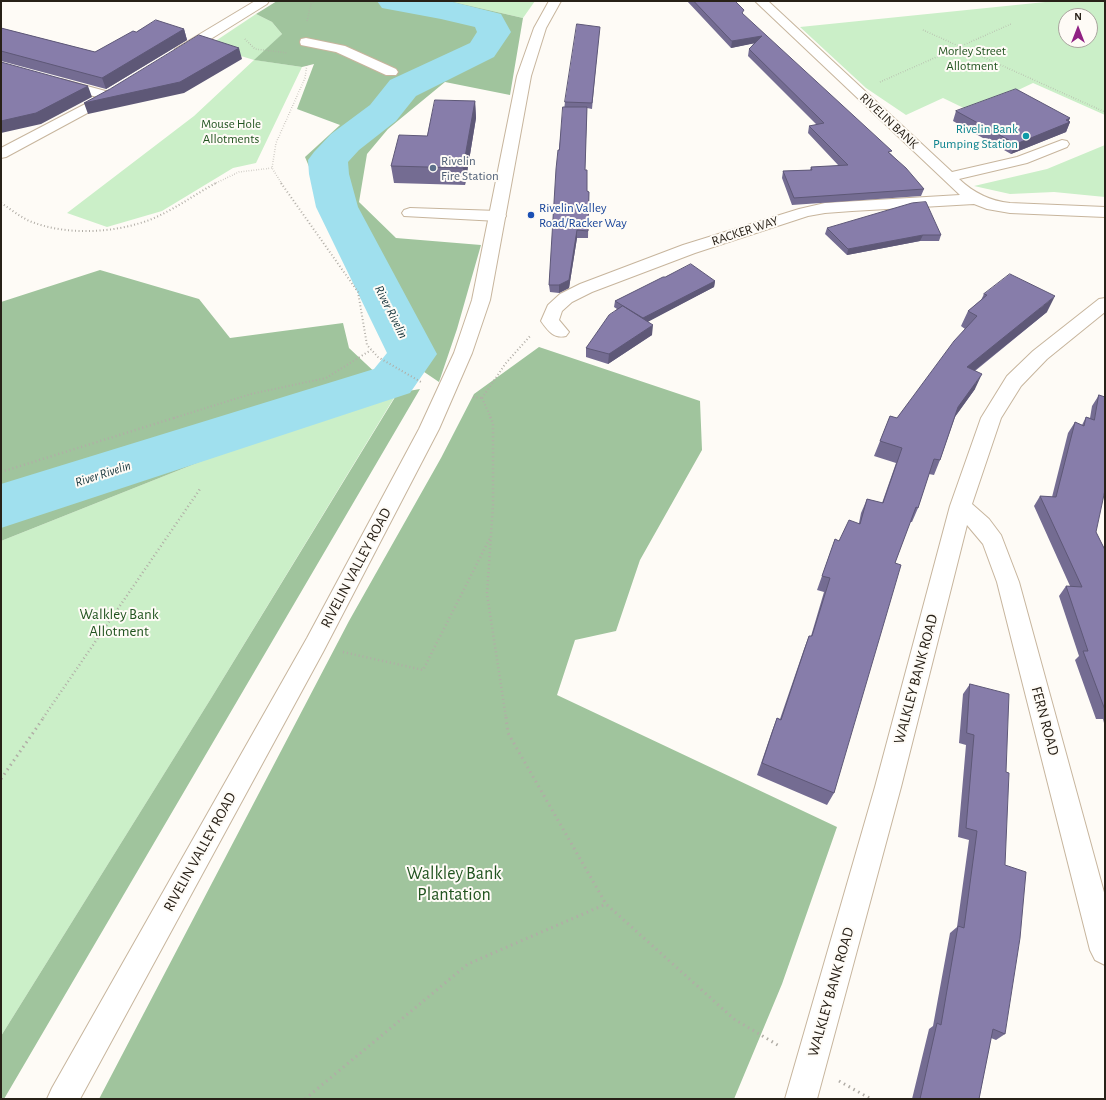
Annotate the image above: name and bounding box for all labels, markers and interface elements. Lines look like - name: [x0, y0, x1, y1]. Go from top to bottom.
- north arrow: [1058, 8, 1098, 48]
- text: N: [1074, 11, 1082, 22]
- park label: Morley Street Allotment: [938, 43, 1006, 74]
- street label: RIVELIN BANK: [856, 90, 922, 152]
- park label: Mouse Hole Allotments: [201, 116, 261, 147]
- place label: Rivelin Bank Pumping Station: [933, 121, 1018, 152]
- marker: Rivelin Bank Pumping Station: [1021, 131, 1031, 141]
- place label: Rivelin Fire Station: [441, 153, 499, 184]
- marker: Rivelin Fire Station: [428, 163, 438, 173]
- place label: Rivelin Valley Road/Racker Way: [539, 200, 627, 231]
- marker: Rivelin Valley Road/Racker Way: [526, 210, 536, 220]
- street label: RACKER WAY: [710, 213, 780, 249]
- water label: River Rivelin: [371, 283, 411, 341]
- water label: River Rivelin: [73, 458, 133, 490]
- street label: RIVELIN VALLEY ROAD: [317, 505, 395, 631]
- park label: Walkley Bank Allotment: [80, 605, 158, 640]
- street label: WALKLEY BANK ROAD: [890, 612, 942, 746]
- street label: FERN ROAD: [1027, 685, 1063, 757]
- street label: RIVELIN VALLEY ROAD: [160, 789, 240, 915]
- park label: Walkley Bank Plantation: [407, 863, 501, 906]
- street label: WALKLEY BANK ROAD: [804, 925, 858, 1059]

